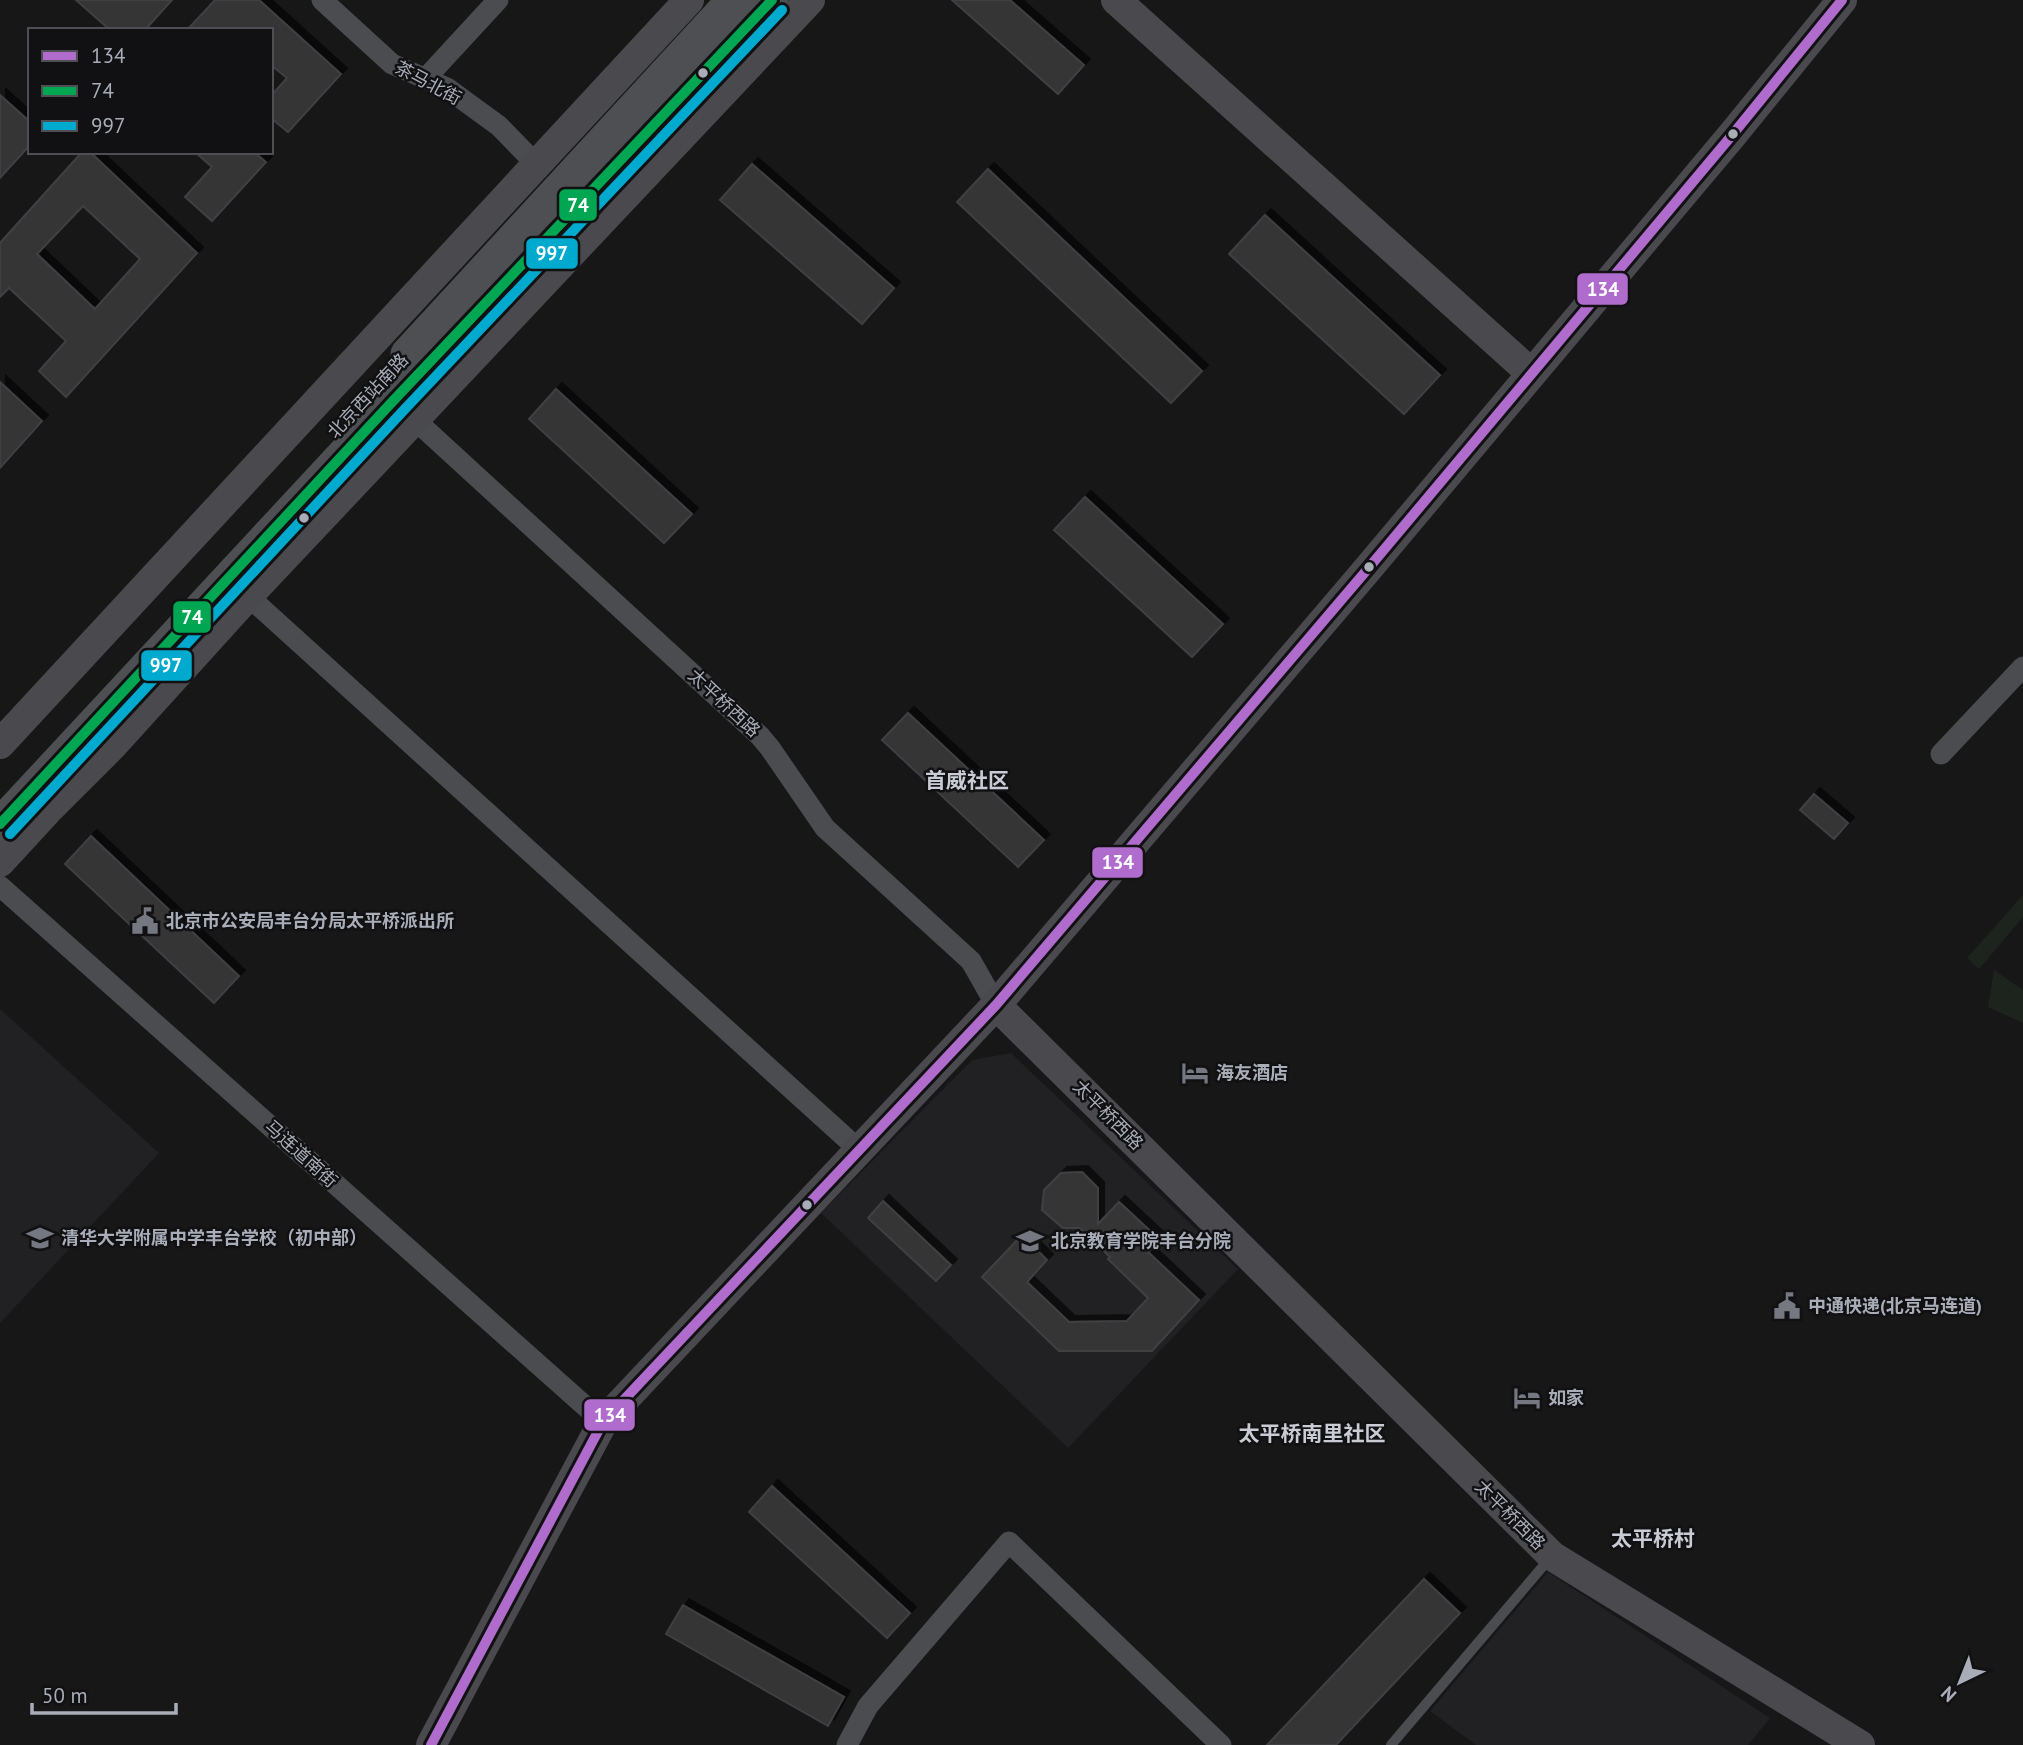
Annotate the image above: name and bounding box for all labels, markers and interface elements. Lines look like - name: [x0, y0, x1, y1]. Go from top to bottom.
- legend: [28, 28, 273, 154]
- text: 134: [91, 42, 125, 69]
- street label: 茶马北街: [391, 56, 465, 110]
- unlabelled marker: [696, 66, 710, 80]
- text: 74: [91, 77, 114, 104]
- text: 997: [91, 112, 125, 139]
- unlabelled marker: [1726, 127, 1740, 141]
- line badge: 74: [558, 188, 598, 222]
- text: 74: [567, 193, 589, 217]
- line badge: 997: [525, 237, 579, 270]
- text: 997: [536, 241, 568, 265]
- line badge: 134: [1576, 272, 1629, 306]
- text: 134: [1587, 277, 1619, 301]
- street label: 北京西站南路: [322, 348, 413, 443]
- unlabelled marker: [297, 511, 311, 525]
- unlabelled marker: [1362, 560, 1376, 574]
- line badge: 74: [172, 600, 212, 634]
- text: 74: [181, 605, 203, 629]
- line badge: 997: [140, 649, 193, 682]
- text: 997: [150, 653, 182, 677]
- street label: 太平桥西路: [684, 664, 765, 742]
- district label: 首威社区: [925, 767, 1009, 794]
- line badge: 134: [1091, 846, 1144, 879]
- text: 134: [1102, 850, 1134, 874]
- public building icon: 北京市公安局丰台分局太平桥派出所: [130, 906, 160, 936]
- place label: 北京市公安局丰台分局太平桥派出所: [166, 909, 454, 932]
- hotel icon: 海友酒店: [1180, 1058, 1210, 1088]
- place label: 海友酒店: [1216, 1061, 1288, 1084]
- street label: 太平桥西路: [1068, 1075, 1148, 1155]
- street label: 马连道南街: [260, 1115, 342, 1192]
- unlabelled marker: [800, 1198, 814, 1212]
- school or university icon: 清华大学附属中学丰台学校（初中部）: [25, 1223, 55, 1253]
- place label: 清华大学附属中学丰台学校（初中部）: [61, 1226, 367, 1249]
- school or university icon: 北京教育学院丰台分院: [1015, 1226, 1045, 1256]
- place label: 北京教育学院丰台分院: [1051, 1229, 1231, 1252]
- public building icon: 中通快递(北京马连道): [1772, 1291, 1802, 1321]
- place label: 中通快递(北京马连道): [1808, 1294, 1982, 1317]
- hotel icon: 如家: [1512, 1383, 1542, 1413]
- place label: 如家: [1548, 1386, 1584, 1409]
- line badge: 134: [583, 1398, 636, 1432]
- text: 134: [594, 1403, 626, 1427]
- district label: 太平桥南里社区: [1239, 1420, 1386, 1447]
- street label: 太平桥西路: [1470, 1475, 1550, 1555]
- district label: 太平桥村: [1611, 1525, 1695, 1552]
- north arrow: [1925, 1647, 1995, 1717]
- scale bar: [32, 1672, 175, 1716]
- text: N: [1936, 1681, 1961, 1707]
- text: 50 m: [42, 1682, 88, 1709]

